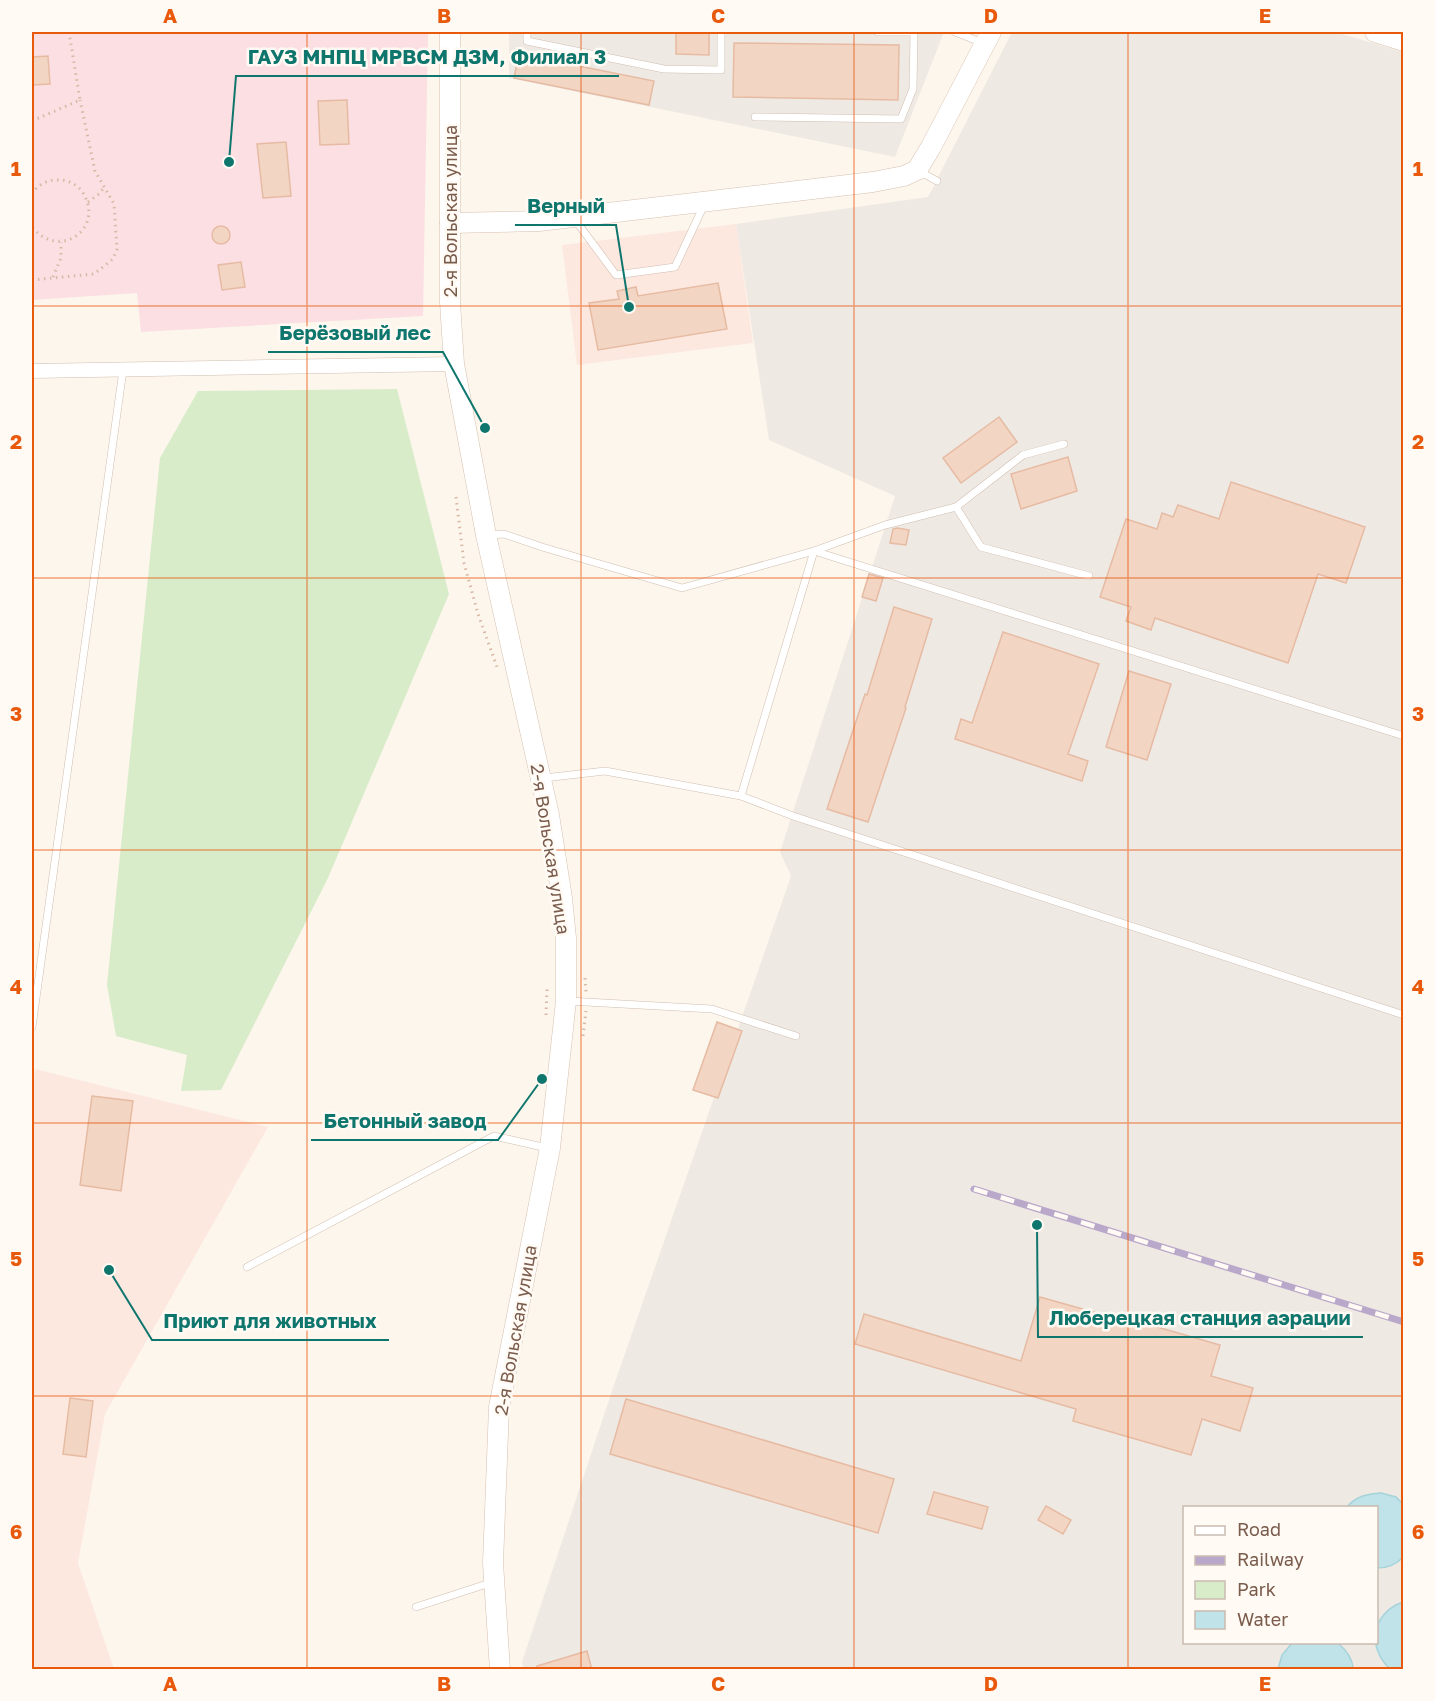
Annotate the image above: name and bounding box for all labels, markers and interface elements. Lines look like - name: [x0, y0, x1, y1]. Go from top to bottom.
- text: A: [163, 3, 177, 27]
- text: B: [437, 3, 451, 27]
- text: C: [711, 3, 725, 27]
- text: D: [984, 3, 998, 27]
- text: E: [1259, 3, 1271, 27]
- callout: ГАУЗ МНПЦ МРВСМ ДЗМ, Филиал 3: [236, 38, 619, 76]
- text: ГАУЗ МНПЦ МРВСМ ДЗМ, Филиал 3: [248, 44, 606, 68]
- street label: 2-я Вольская улица: [439, 125, 461, 297]
- text: 1: [11, 156, 21, 180]
- text: 1: [1413, 156, 1423, 180]
- callout: Верный: [515, 187, 616, 225]
- text: Верный: [527, 193, 605, 217]
- callout: Берёзовый лес: [268, 314, 443, 352]
- text: Берёзовый лес: [279, 320, 431, 344]
- text: 2: [10, 429, 22, 453]
- text: 2: [1412, 429, 1424, 453]
- text: 3: [10, 701, 22, 725]
- text: 3: [1412, 701, 1424, 725]
- street label: 2-я Вольская улица: [527, 762, 575, 936]
- text: 4: [10, 974, 22, 998]
- text: 4: [1412, 974, 1424, 998]
- callout: Бетонный завод: [311, 1102, 498, 1140]
- text: Бетонный завод: [324, 1108, 487, 1132]
- street label: 2-я Вольская улица: [489, 1243, 541, 1417]
- text: 5: [10, 1246, 22, 1270]
- text: 5: [1412, 1246, 1424, 1270]
- callout: Люберецкая станция аэрации: [1038, 1299, 1363, 1337]
- callout: Приют для животных: [152, 1302, 389, 1340]
- text: Люберецкая станция аэрации: [1049, 1305, 1351, 1329]
- text: Приют для животных: [163, 1308, 377, 1332]
- legend: [1183, 1506, 1378, 1644]
- text: Road: [1237, 1518, 1281, 1540]
- text: 6: [10, 1519, 22, 1543]
- text: 6: [1412, 1519, 1424, 1543]
- text: Railway: [1237, 1548, 1304, 1570]
- text: Park: [1237, 1578, 1276, 1600]
- text: Water: [1237, 1608, 1288, 1630]
- text: A: [163, 1671, 177, 1695]
- text: B: [437, 1671, 451, 1695]
- text: C: [711, 1671, 725, 1695]
- text: D: [984, 1671, 998, 1695]
- text: E: [1259, 1671, 1271, 1695]

